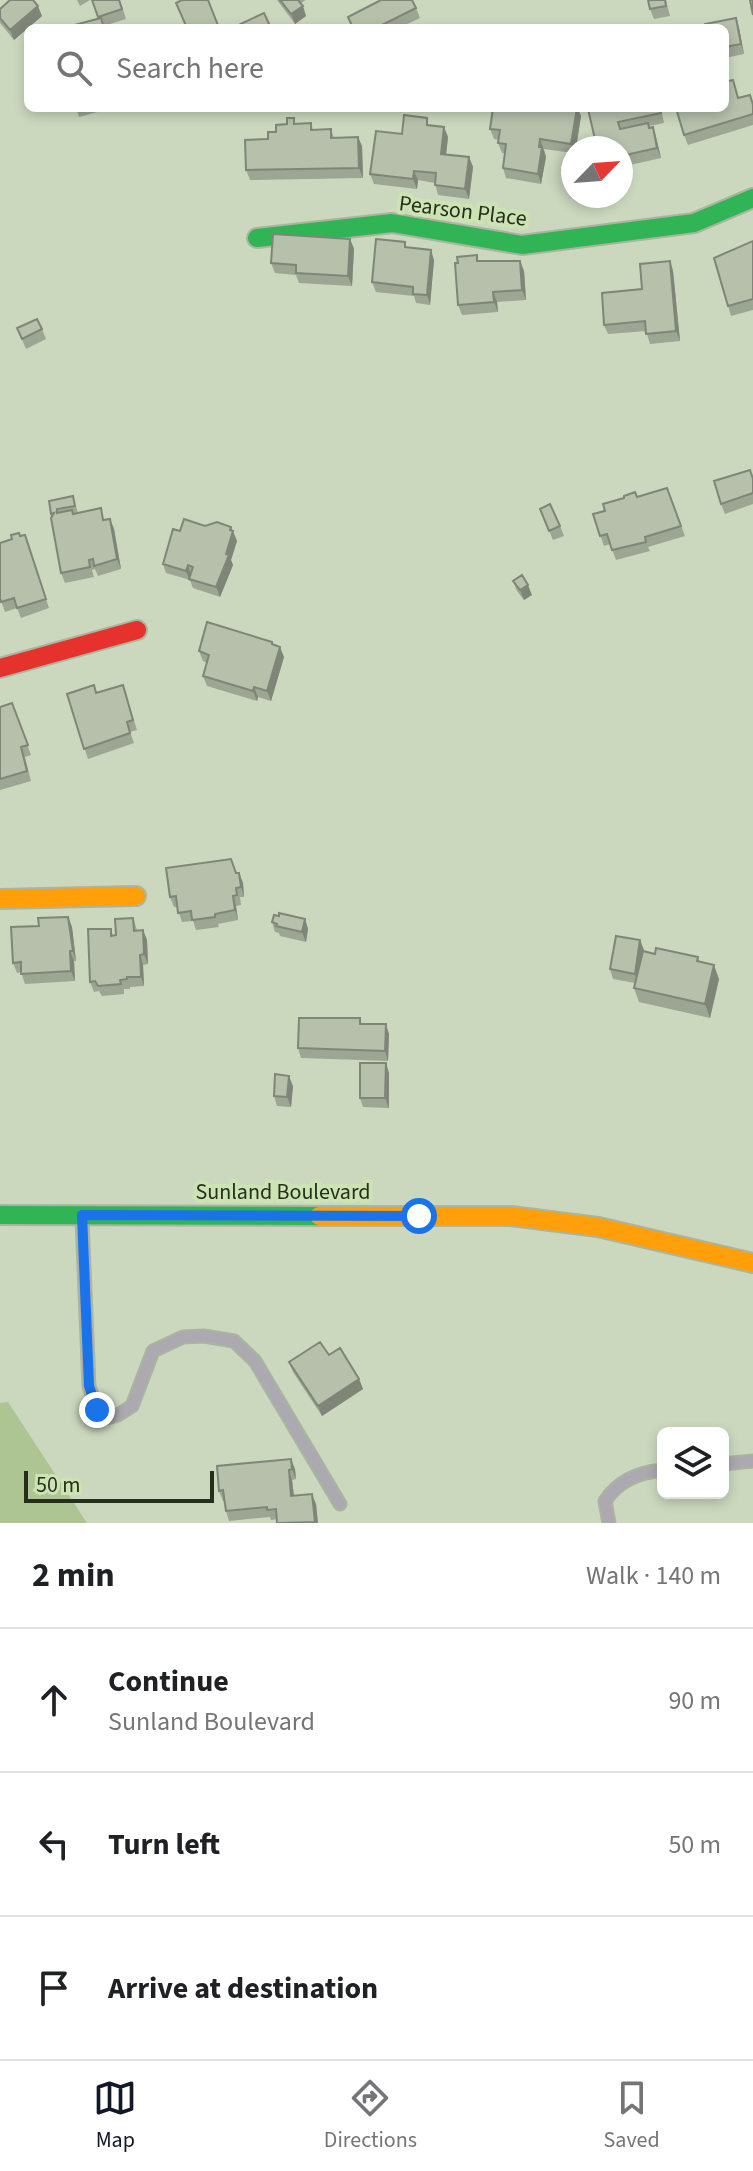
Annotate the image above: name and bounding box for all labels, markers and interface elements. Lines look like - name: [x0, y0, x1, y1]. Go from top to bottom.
- search box: [24, 24, 729, 112]
- icon: search: [52, 46, 96, 90]
- text: Search here: [116, 47, 264, 90]
- north arrow: [561, 136, 633, 208]
- street label: Pearson Place: [397, 187, 529, 235]
- street label: Sunland Boulevard: [195, 1176, 371, 1208]
- route start: [401, 1198, 437, 1234]
- route end: [79, 1392, 115, 1428]
- map controls: [657, 1427, 729, 1499]
- button: layers: [657, 1427, 729, 1499]
- scale bar: [24, 1467, 214, 1503]
- text: 50 m: [36, 1469, 81, 1501]
- text: 2 min: [32, 1551, 115, 1600]
- text: Walk · 140 m: [586, 1557, 721, 1594]
- text: Continue: [108, 1660, 229, 1703]
- icon: ahead: [32, 1678, 76, 1722]
- text: 90 m: [668, 1682, 721, 1719]
- text: Sunland Boulevard: [108, 1703, 315, 1740]
- icon: left: [32, 1822, 76, 1866]
- text: Turn left: [108, 1823, 220, 1866]
- text: 50 m: [668, 1826, 721, 1863]
- icon: arrive: [32, 1966, 76, 2010]
- text: Arrive at destination: [108, 1967, 378, 2010]
- tab: Map: [93, 2076, 137, 2156]
- tab: Directions: [324, 2076, 417, 2156]
- tab: Saved: [604, 2076, 660, 2156]

